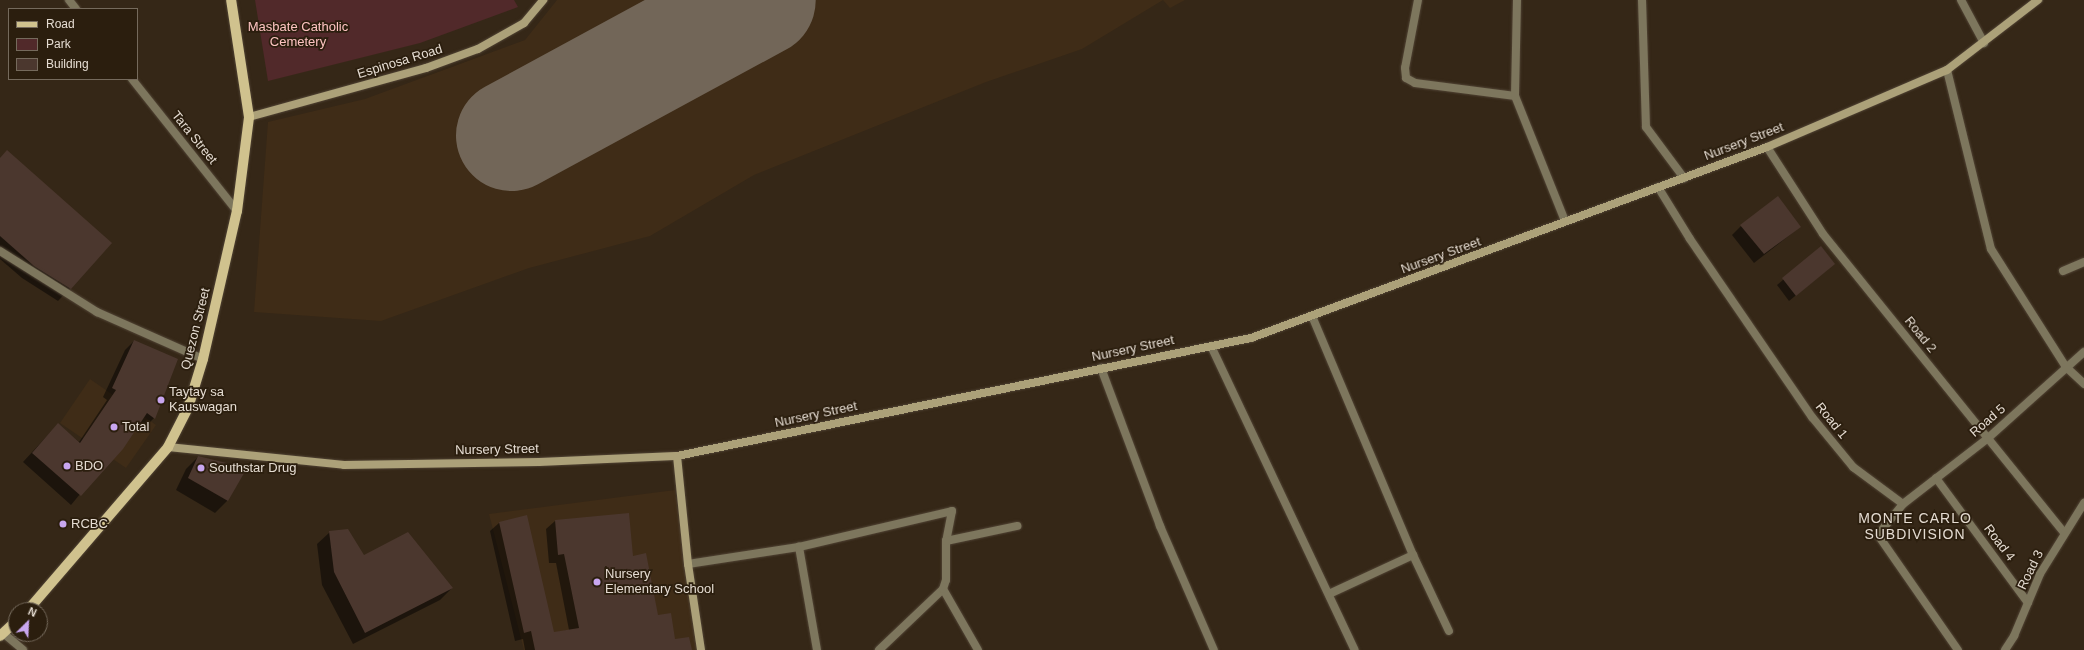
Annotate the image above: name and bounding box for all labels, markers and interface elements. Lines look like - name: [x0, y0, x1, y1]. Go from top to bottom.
- legend: [8, 8, 138, 80]
- text: Road: [46, 17, 75, 31]
- park label: Masbate Catholic Cemetery: [248, 20, 348, 51]
- text: Park: [46, 37, 71, 51]
- street label: Espinosa Road: [356, 42, 444, 82]
- text: Building: [46, 57, 89, 71]
- street label: Tara Street: [168, 108, 220, 168]
- street label: Nursery Street: [1702, 120, 1786, 164]
- street label: Nursery Street: [1399, 234, 1483, 278]
- street label: Quezon Street: [178, 286, 214, 372]
- street label: Road 2: [1901, 314, 1939, 356]
- street label: Nursery Street: [1090, 333, 1176, 365]
- place label: Taytay sa Kauswagan: [169, 385, 237, 416]
- marker: Taytay sa Kauswagan: [156, 395, 166, 405]
- street label: Nursery Street: [773, 399, 859, 431]
- street label: Road 1: [1812, 400, 1850, 442]
- street label: Road 5: [1967, 401, 2009, 441]
- place label: Total: [122, 419, 149, 435]
- marker: Total: [109, 422, 119, 432]
- street label: Nursery Street: [455, 441, 539, 459]
- place label: BDO: [75, 458, 103, 474]
- place label: Southstar Drug: [209, 460, 296, 476]
- marker: BDO: [62, 461, 72, 471]
- marker: Southstar Drug: [196, 463, 206, 473]
- district label: MONTE CARLO SUBDIVISION: [1858, 510, 1972, 542]
- place label: RCBC: [71, 516, 108, 532]
- marker: RCBC: [58, 519, 68, 529]
- street label: Road 4: [1980, 522, 2018, 564]
- street label: Road 3: [2015, 548, 2047, 592]
- place label: Nursery Elementary School: [605, 567, 714, 598]
- marker: Nursery Elementary School: [592, 577, 602, 587]
- north arrow: [8, 602, 48, 642]
- text: N: [26, 605, 39, 619]

